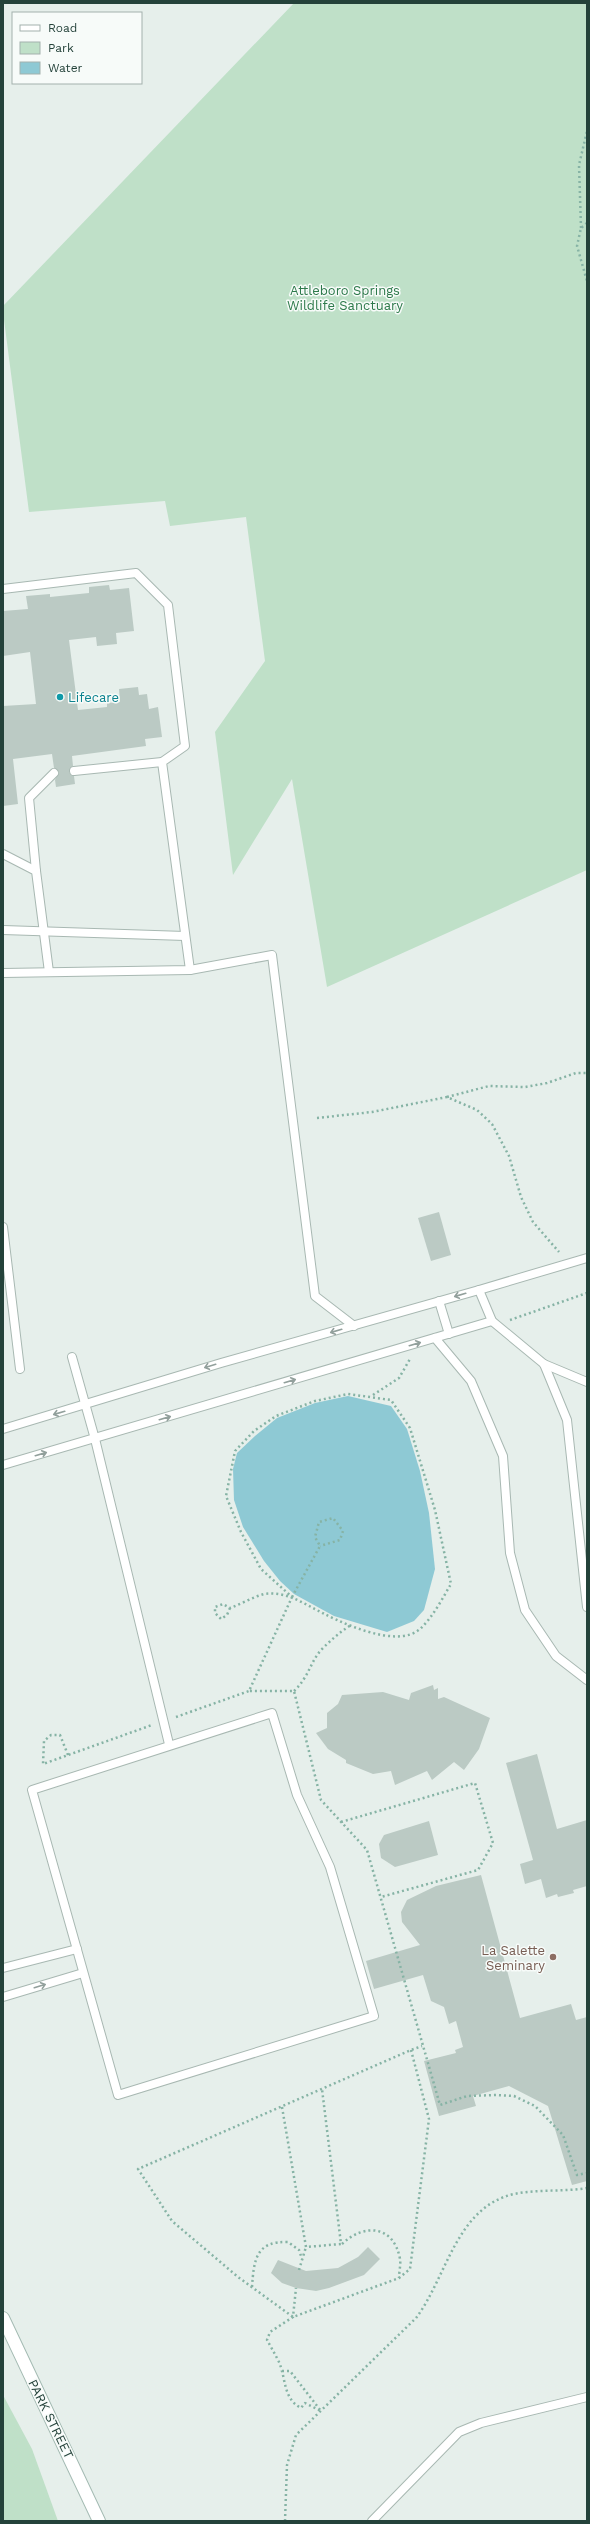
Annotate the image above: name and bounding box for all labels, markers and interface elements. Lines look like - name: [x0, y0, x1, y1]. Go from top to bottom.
- legend: [12, 12, 142, 84]
- text: Road: [48, 21, 77, 35]
- text: Park: [48, 41, 74, 55]
- text: Water: [48, 61, 83, 75]
- park label: Attleboro Springs Wildlife Sanctuary: [287, 283, 403, 313]
- place label: Lifecare: [68, 690, 119, 705]
- marker: Lifecare: [55, 692, 65, 702]
- one-way arrow: [454, 1292, 467, 1299]
- one-way arrow: [329, 1328, 342, 1335]
- one-way arrow: [408, 1340, 421, 1347]
- one-way arrow: [204, 1363, 217, 1370]
- one-way arrow: [283, 1377, 296, 1384]
- one-way arrow: [53, 1409, 66, 1417]
- one-way arrow: [159, 1414, 172, 1421]
- one-way arrow: [34, 1450, 47, 1457]
- place label: La Salette Seminary: [481, 1943, 545, 1973]
- marker: La Salette Seminary: [548, 1952, 558, 1962]
- one-way arrow: [34, 1982, 47, 1989]
- street label: PARK STREET: [25, 2377, 77, 2461]

